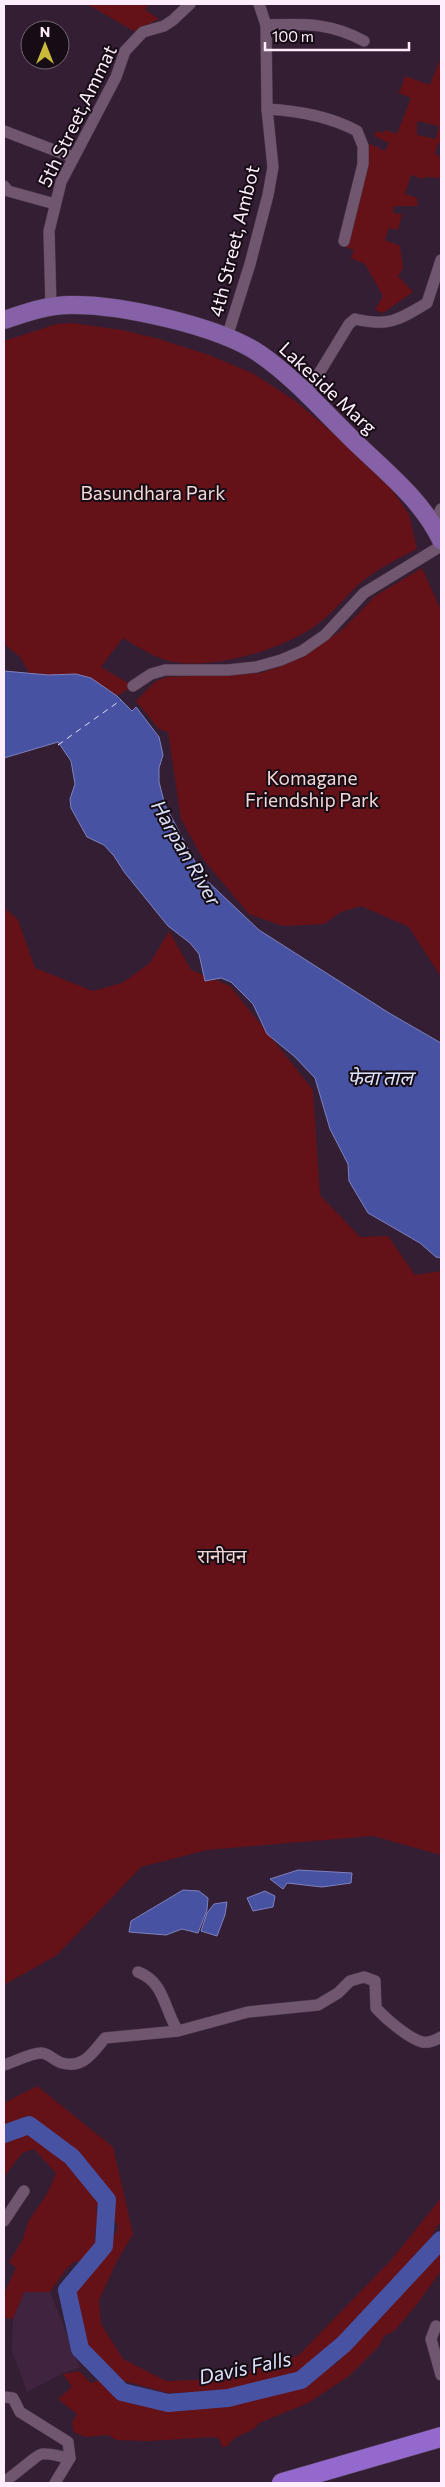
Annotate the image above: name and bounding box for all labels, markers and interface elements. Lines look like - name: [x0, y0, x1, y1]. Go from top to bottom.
- north arrow: [20, 20, 70, 70]
- scale bar: [265, 20, 409, 52]
- text: N: [40, 23, 50, 40]
- text: 100 m: [272, 27, 314, 45]
- street label: 5th Street,Ammat: [32, 41, 121, 191]
- street label: 4th Street, Ambot: [204, 163, 264, 319]
- street label: Lakeside Marg: [275, 337, 382, 439]
- park label: Basundhara Park: [81, 481, 225, 504]
- park label: Komagane Friendship Park: [245, 766, 379, 811]
- water label: Harpan River: [147, 795, 227, 911]
- water label: फेवा ताल: [347, 1065, 416, 1089]
- park label: रानीवन: [197, 1544, 247, 1567]
- water label: Davis Falls: [196, 2346, 293, 2389]

